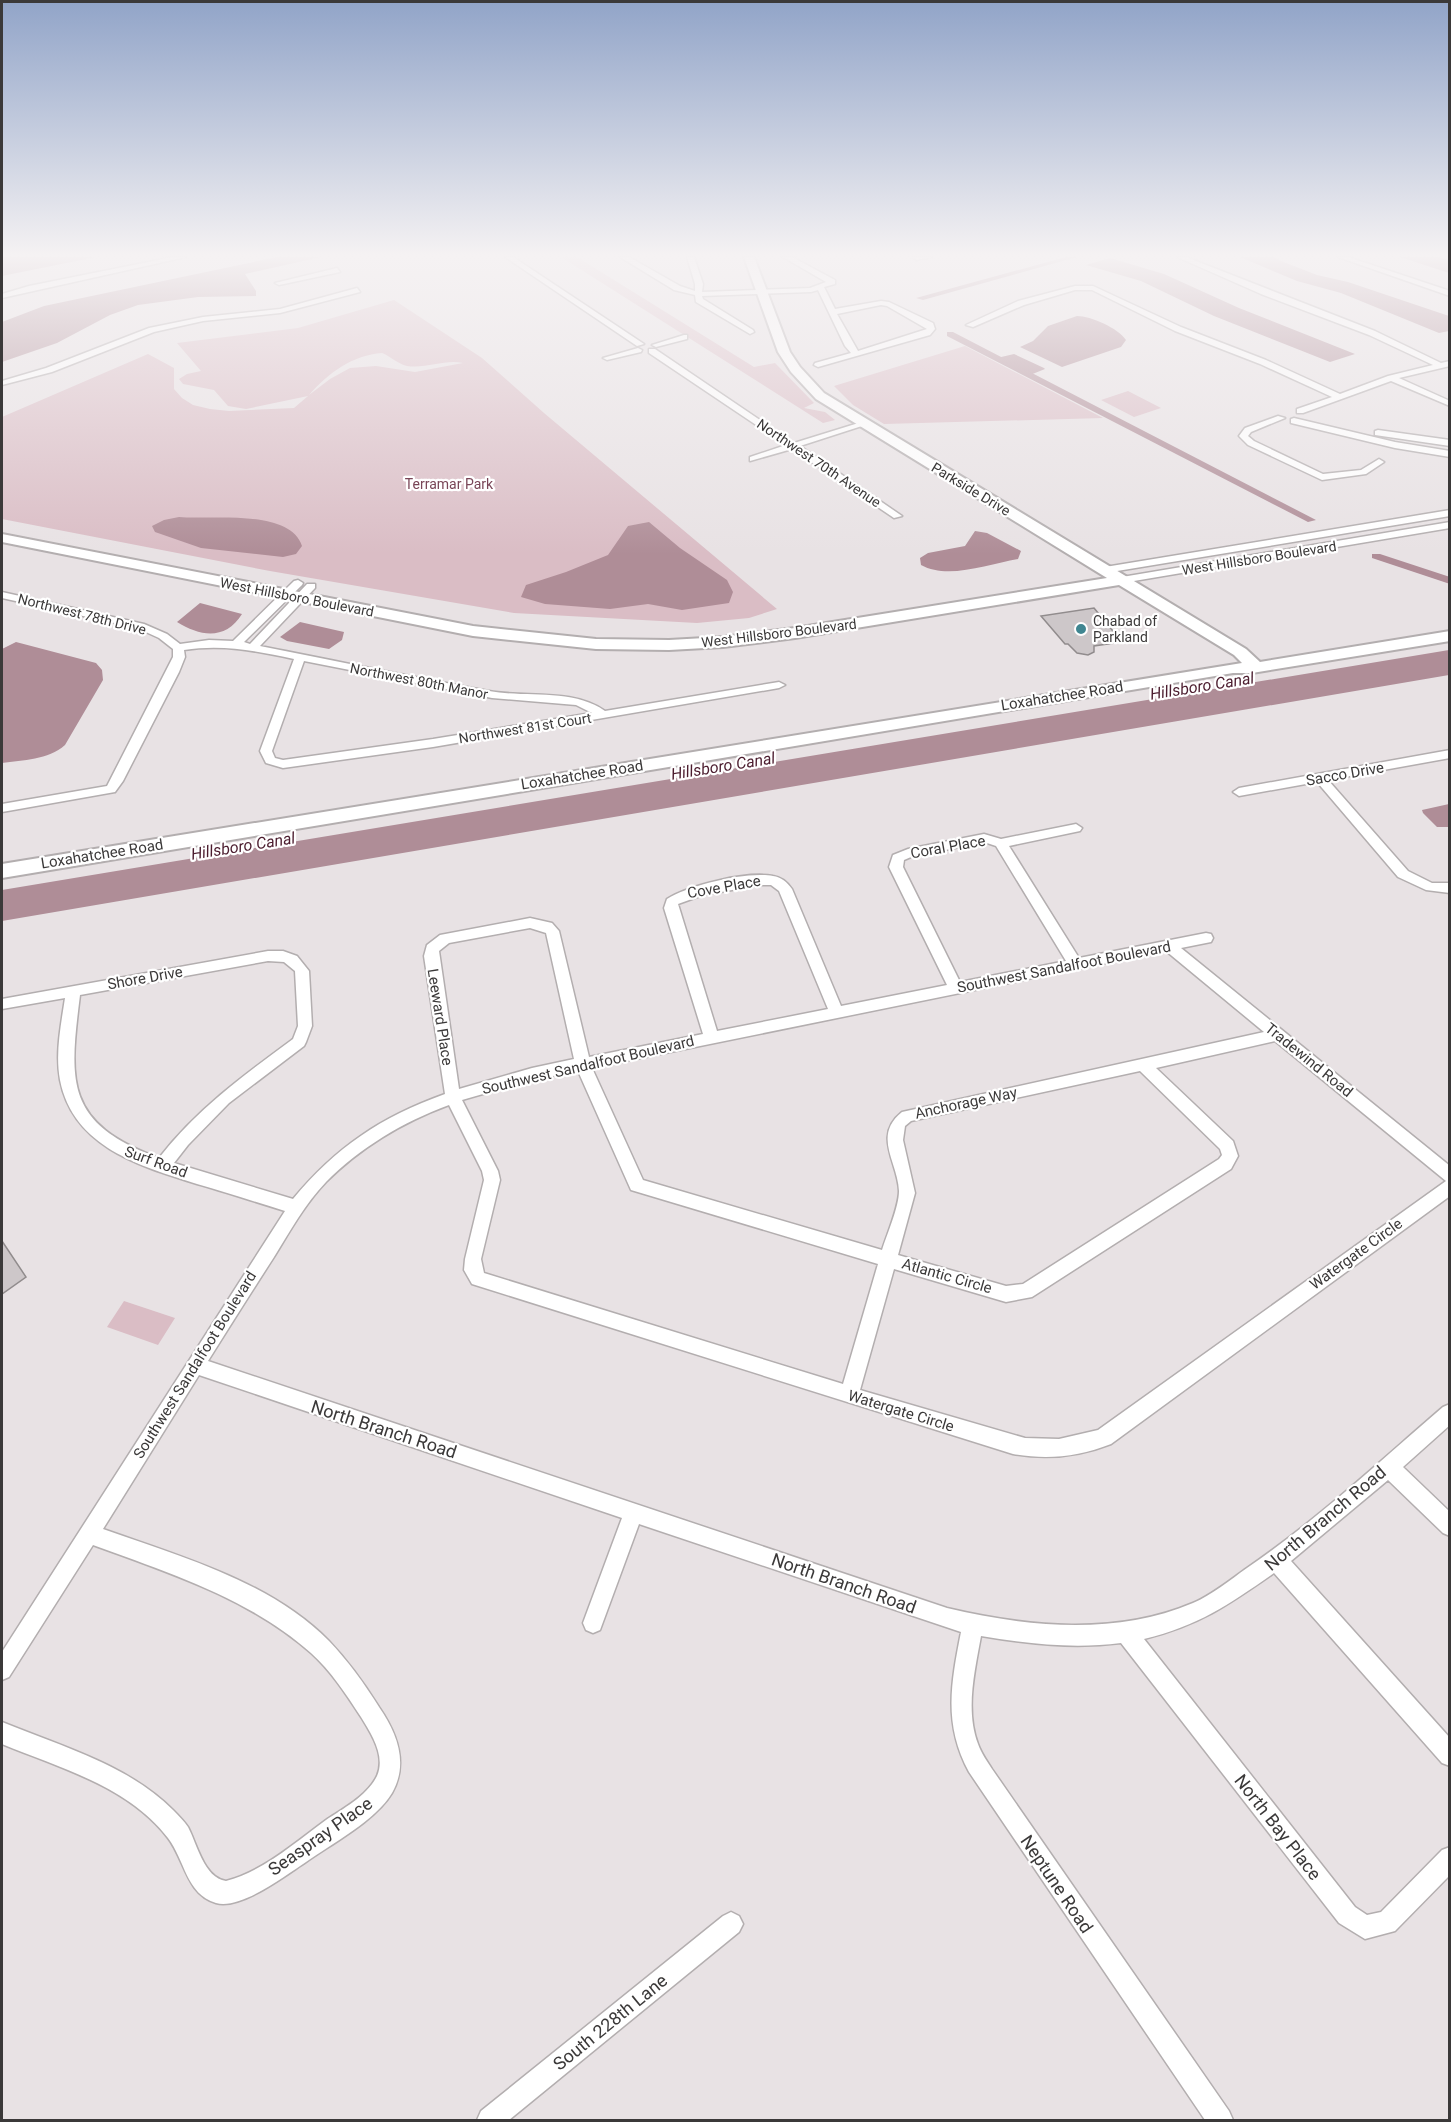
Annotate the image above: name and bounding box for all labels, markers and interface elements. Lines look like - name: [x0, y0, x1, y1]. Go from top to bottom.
- street label: Northwest 70th Avenue: [754, 416, 884, 510]
- street label: Parkside Drive: [929, 459, 1013, 519]
- park label: Terramar Park: [405, 476, 494, 492]
- street label: West Hillsboro Boulevard: [1181, 538, 1337, 578]
- street label: West Hillsboro Boulevard: [219, 574, 375, 620]
- street label: Northwest 78th Drive: [16, 590, 148, 638]
- place label: Chabad of Parkland: [1093, 613, 1157, 645]
- street label: West Hillsboro Boulevard: [700, 616, 858, 650]
- marker: Chabad of Parkland: [1074, 622, 1088, 636]
- street label: Northwest 80th Manor: [349, 660, 490, 702]
- water label: Hillsboro Canal: [1149, 668, 1256, 704]
- street label: Loxahatchee Road: [1000, 677, 1124, 715]
- street label: Northwest 81st Court: [458, 710, 593, 746]
- water label: Hillsboro Canal: [670, 748, 777, 784]
- street label: Loxahatchee Road: [520, 756, 644, 794]
- street label: Sacco Drive: [1305, 758, 1385, 790]
- water label: Hillsboro Canal: [190, 828, 297, 864]
- street label: Coral Place: [909, 832, 987, 862]
- street label: Loxahatchee Road: [40, 835, 164, 873]
- street label: Cove Place: [686, 872, 762, 902]
- street label: Southwest Sandalfoot Boulevard: [956, 937, 1172, 997]
- street label: Shore Drive: [106, 963, 184, 993]
- street label: Leeward Place: [423, 967, 457, 1067]
- street label: Tradewind Road: [1262, 1019, 1356, 1101]
- street label: Southwest Sandalfoot Boulevard: [480, 1032, 696, 1098]
- street label: Anchorage Way: [913, 1083, 1019, 1123]
- street label: Surf Road: [122, 1142, 190, 1182]
- street label: Watergate Circle: [1306, 1214, 1406, 1294]
- street label: Atlantic Circle: [900, 1255, 994, 1297]
- street label: Southwest Sandalfoot Boulevard: [130, 1268, 260, 1462]
- street label: Watergate Circle: [846, 1386, 956, 1436]
- street label: North Branch Road: [309, 1396, 459, 1462]
- street label: North Branch Road: [1260, 1461, 1390, 1575]
- street label: North Branch Road: [769, 1548, 919, 1618]
- street label: North Bay Place: [1230, 1770, 1326, 1884]
- street label: Seaspray Place: [264, 1792, 376, 1880]
- street label: Neptune Road: [1017, 1831, 1097, 1937]
- street label: South 228th Lane: [549, 1970, 671, 2074]

